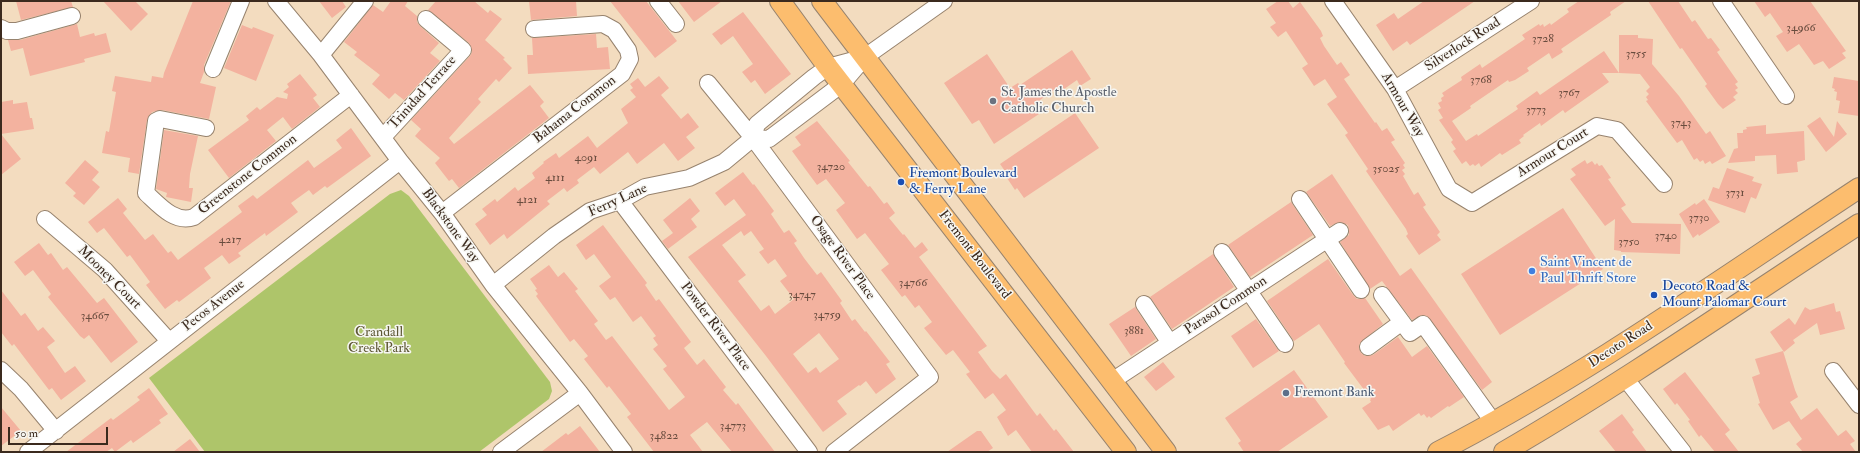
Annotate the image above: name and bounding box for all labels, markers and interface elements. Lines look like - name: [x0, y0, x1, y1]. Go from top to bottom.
- street label: Silverlock Road: [1422, 14, 1504, 76]
- house number: 34966: [1786, 21, 1816, 35]
- house number: 3728: [1532, 32, 1554, 46]
- house number: 3755: [1626, 47, 1646, 61]
- street label: Trinidad Terrace: [386, 53, 460, 133]
- street label: Armour Way: [1377, 70, 1427, 140]
- street label: Bahama Common: [530, 73, 620, 147]
- house number: 3768: [1470, 73, 1492, 87]
- place label: St. James the Apostle Catholic Church: [1001, 85, 1117, 118]
- house number: 3767: [1558, 86, 1580, 100]
- marker: St. James the Apostle Catholic Church: [988, 96, 998, 106]
- house number: 3773: [1526, 103, 1546, 117]
- house number: 3743: [1671, 116, 1691, 130]
- street label: Armour Court: [1514, 124, 1592, 182]
- street label: Greenstone Common: [195, 131, 301, 219]
- house number: 4091: [574, 151, 598, 165]
- house number: 34720: [817, 160, 845, 174]
- house number: 35025: [1372, 162, 1400, 176]
- place label: Fremont Boulevard & Ferry Lane: [909, 166, 1017, 198]
- house number: 4111: [545, 171, 565, 185]
- marker: Fremont Boulevard & Ferry Lane: [896, 177, 906, 187]
- street label: Ferry Lane: [586, 181, 650, 221]
- street label: Blackstone Way: [417, 186, 483, 266]
- house number: 3731: [1725, 186, 1745, 200]
- house number: 4121: [516, 193, 538, 207]
- street label: Fremont Boulevard: [934, 207, 1014, 303]
- house number: 3730: [1689, 211, 1709, 225]
- street label: Osage River Place: [806, 212, 878, 304]
- house number: 3740: [1655, 229, 1677, 243]
- house number: 4217: [219, 233, 241, 247]
- house number: 3750: [1618, 235, 1640, 249]
- street label: Mooney Court: [74, 243, 144, 313]
- place label: Saint Vincent de Paul Thrift Store: [1540, 255, 1636, 288]
- marker: Saint Vincent de Paul Thrift Store: [1527, 266, 1537, 276]
- street label: Parasol Common: [1181, 273, 1271, 339]
- house number: 34766: [899, 276, 927, 290]
- street label: Pecos Avenue: [180, 277, 248, 335]
- street label: Powder River Place: [676, 279, 754, 375]
- place label: Decoto Road & Mount Palomar Court: [1662, 279, 1787, 312]
- house number: 34747: [788, 288, 816, 302]
- marker: Decoto Road & Mount Palomar Court: [1649, 290, 1659, 300]
- house number: 34759: [813, 308, 841, 322]
- house number: 34667: [81, 309, 109, 323]
- street label: Decoto Road: [1586, 318, 1656, 372]
- house number: 3881: [1124, 324, 1144, 338]
- park label: Crandall Creek Park: [348, 325, 410, 358]
- place label: Fremont Bank: [1294, 385, 1374, 401]
- marker: Fremont Bank: [1281, 388, 1291, 398]
- scale bar: [10, 419, 110, 445]
- house number: 34773: [720, 419, 746, 433]
- text: 50 m: [15, 426, 38, 441]
- house number: 34822: [650, 429, 678, 443]

